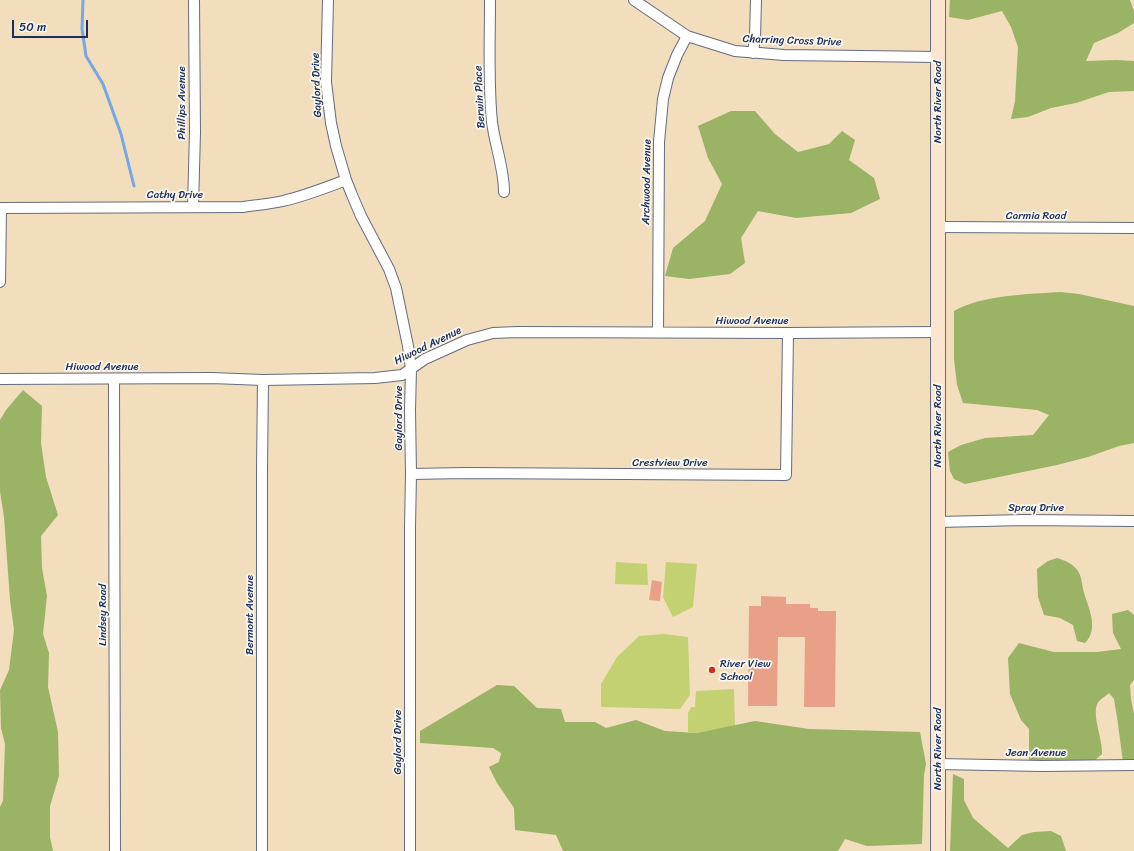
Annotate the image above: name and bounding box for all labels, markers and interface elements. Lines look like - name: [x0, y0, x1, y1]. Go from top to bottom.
- scale bar: [14, 12, 90, 38]
- text: 50 m: [19, 16, 46, 38]
- street label: Charring Cross Drive: [742, 33, 842, 49]
- street label: Gaylord Drive: [309, 52, 325, 118]
- street label: North River Road: [931, 61, 945, 143]
- street label: Berwin Place: [472, 65, 488, 129]
- street label: Phillips Avenue: [175, 66, 189, 140]
- street label: Archwood Avenue: [640, 139, 654, 225]
- street label: Cathy Drive: [147, 188, 203, 202]
- street label: Carmia Road: [1006, 209, 1066, 223]
- street label: Hiwood Avenue: [715, 314, 789, 328]
- street label: Hiwood Avenue: [392, 324, 464, 368]
- street label: Hiwood Avenue: [65, 360, 139, 374]
- street label: North River Road: [931, 385, 945, 467]
- street label: Gaylord Drive: [392, 386, 406, 450]
- street label: Crestview Drive: [632, 456, 708, 470]
- street label: Spray Drive: [1008, 501, 1064, 515]
- street label: Bermont Avenue: [243, 575, 257, 655]
- street label: Lindsey Road: [96, 584, 110, 646]
- place label: River View School: [720, 657, 771, 683]
- marker: River View School: [707, 665, 717, 675]
- street label: North River Road: [931, 708, 945, 790]
- street label: Gaylord Drive: [391, 710, 405, 774]
- street label: Jean Avenue: [1006, 746, 1066, 760]

